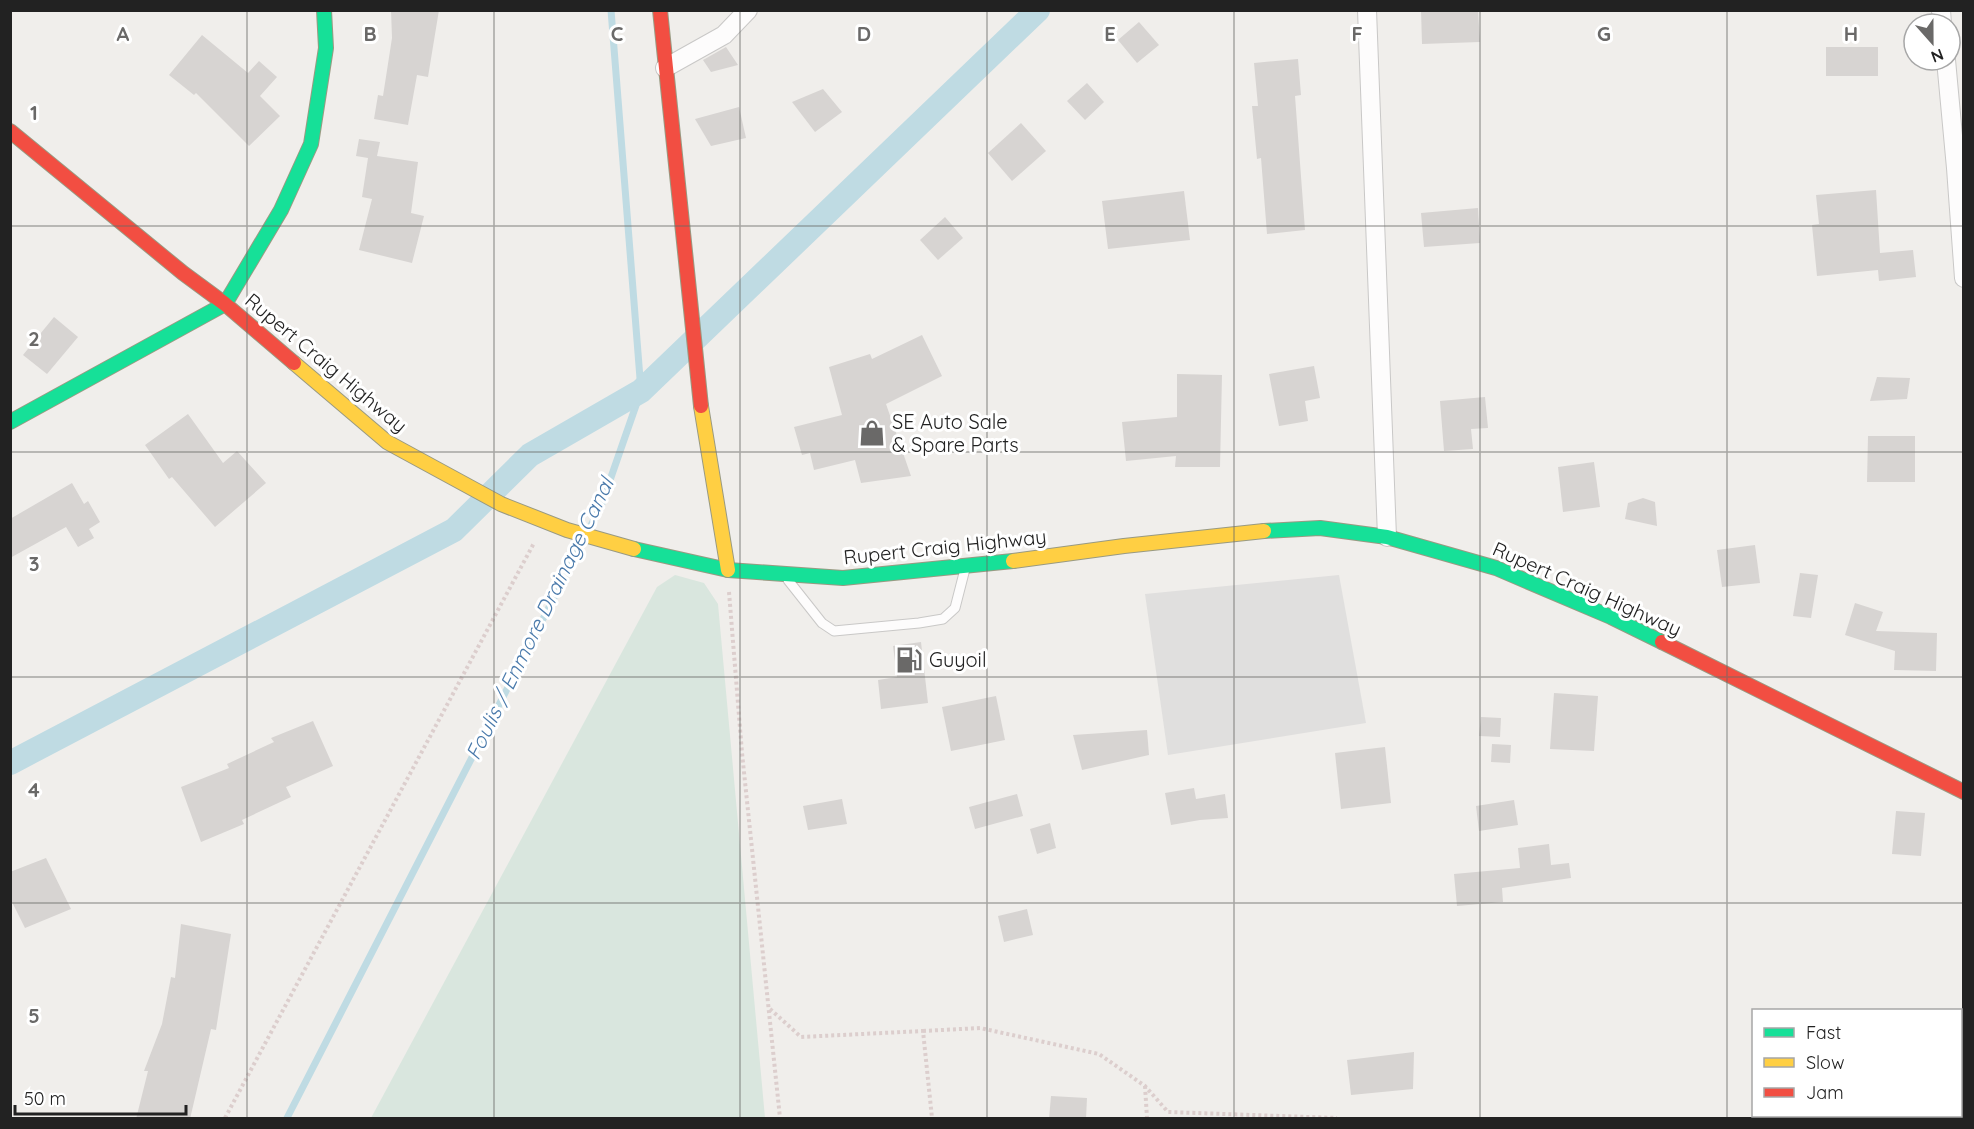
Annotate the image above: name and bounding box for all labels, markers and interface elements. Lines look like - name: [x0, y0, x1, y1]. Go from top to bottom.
- north arrow: [1902, 12, 1962, 72]
- text: A: [117, 21, 130, 46]
- text: B: [363, 21, 377, 46]
- text: C: [611, 21, 624, 46]
- text: D: [857, 21, 871, 46]
- text: E: [1104, 21, 1116, 46]
- text: F: [1351, 21, 1363, 46]
- text: G: [1597, 21, 1611, 46]
- text: H: [1844, 21, 1858, 46]
- text: N: [1928, 45, 1946, 67]
- text: 1: [30, 100, 38, 125]
- street label: Rupert Craig Highway: [240, 288, 412, 438]
- text: 2: [28, 326, 40, 351]
- place label: SE Auto Sale & Spare Parts: [892, 409, 1019, 457]
- shop icon: SE Auto Sale & Spare Parts: [857, 418, 887, 448]
- water label: Foulis / Enmore Drainage Canal: [459, 471, 620, 764]
- street label: Rupert Craig Highway: [842, 523, 1048, 570]
- street label: Rupert Craig Highway: [1489, 536, 1685, 641]
- text: 3: [29, 551, 39, 576]
- fuel station icon: Guyoil: [894, 645, 924, 675]
- place label: Guyoil: [929, 647, 987, 672]
- text: 4: [28, 777, 40, 802]
- text: 5: [28, 1003, 40, 1028]
- legend: [1752, 1009, 1962, 1117]
- text: Fast: [1806, 1021, 1841, 1044]
- text: Slow: [1806, 1051, 1844, 1074]
- scale bar: [15, 1078, 186, 1116]
- text: Jam: [1806, 1081, 1844, 1104]
- text: 50 m: [24, 1087, 66, 1110]

